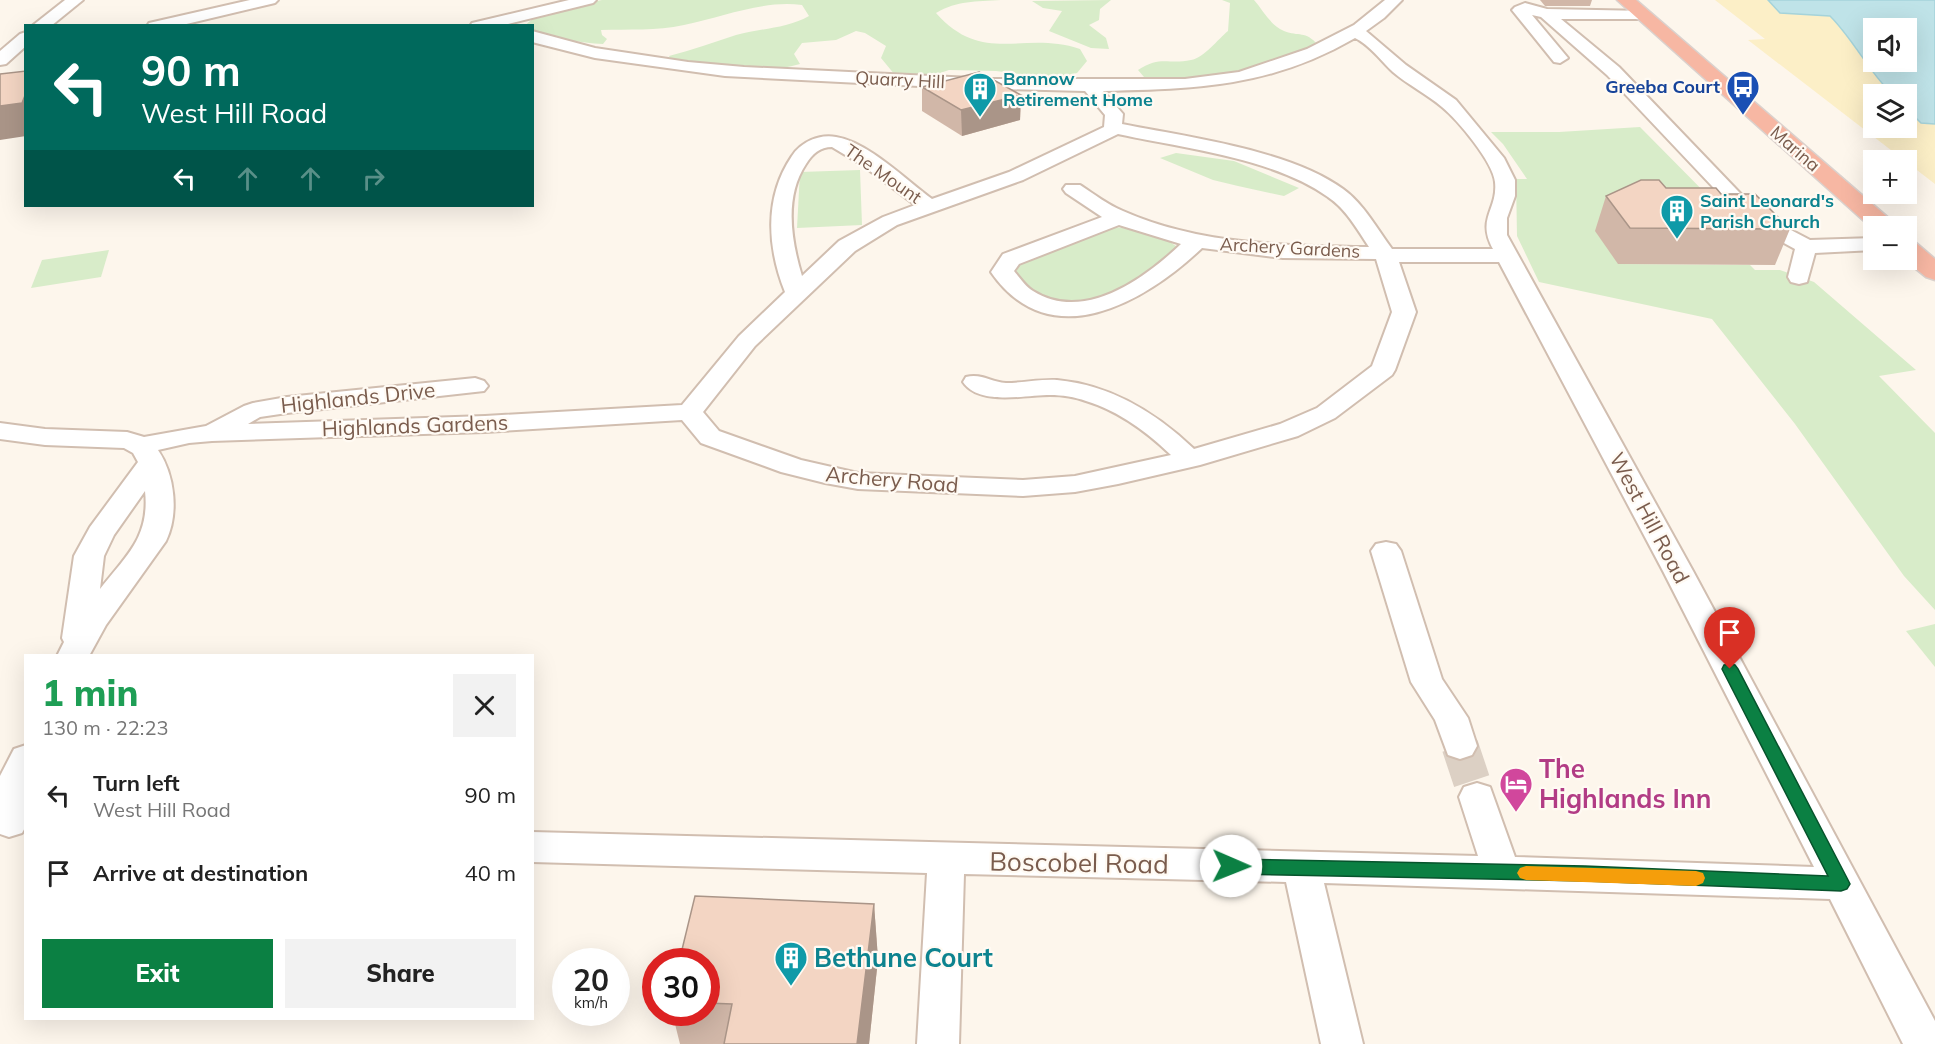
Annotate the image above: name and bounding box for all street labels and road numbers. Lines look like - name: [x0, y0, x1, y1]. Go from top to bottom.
- street label: Quarry Hill: [855, 66, 945, 93]
- street label: Marina: [1766, 121, 1825, 176]
- street label: The Mount: [840, 139, 926, 208]
- street label: Archery Gardens: [1219, 232, 1361, 263]
- street label: Highlands Drive: [279, 376, 436, 418]
- street label: Highlands Gardens: [321, 409, 509, 441]
- street label: West Hill Road: [1604, 448, 1695, 588]
- street label: Archery Road: [824, 460, 960, 498]
- street label: Boscobel Road: [989, 844, 1169, 881]

